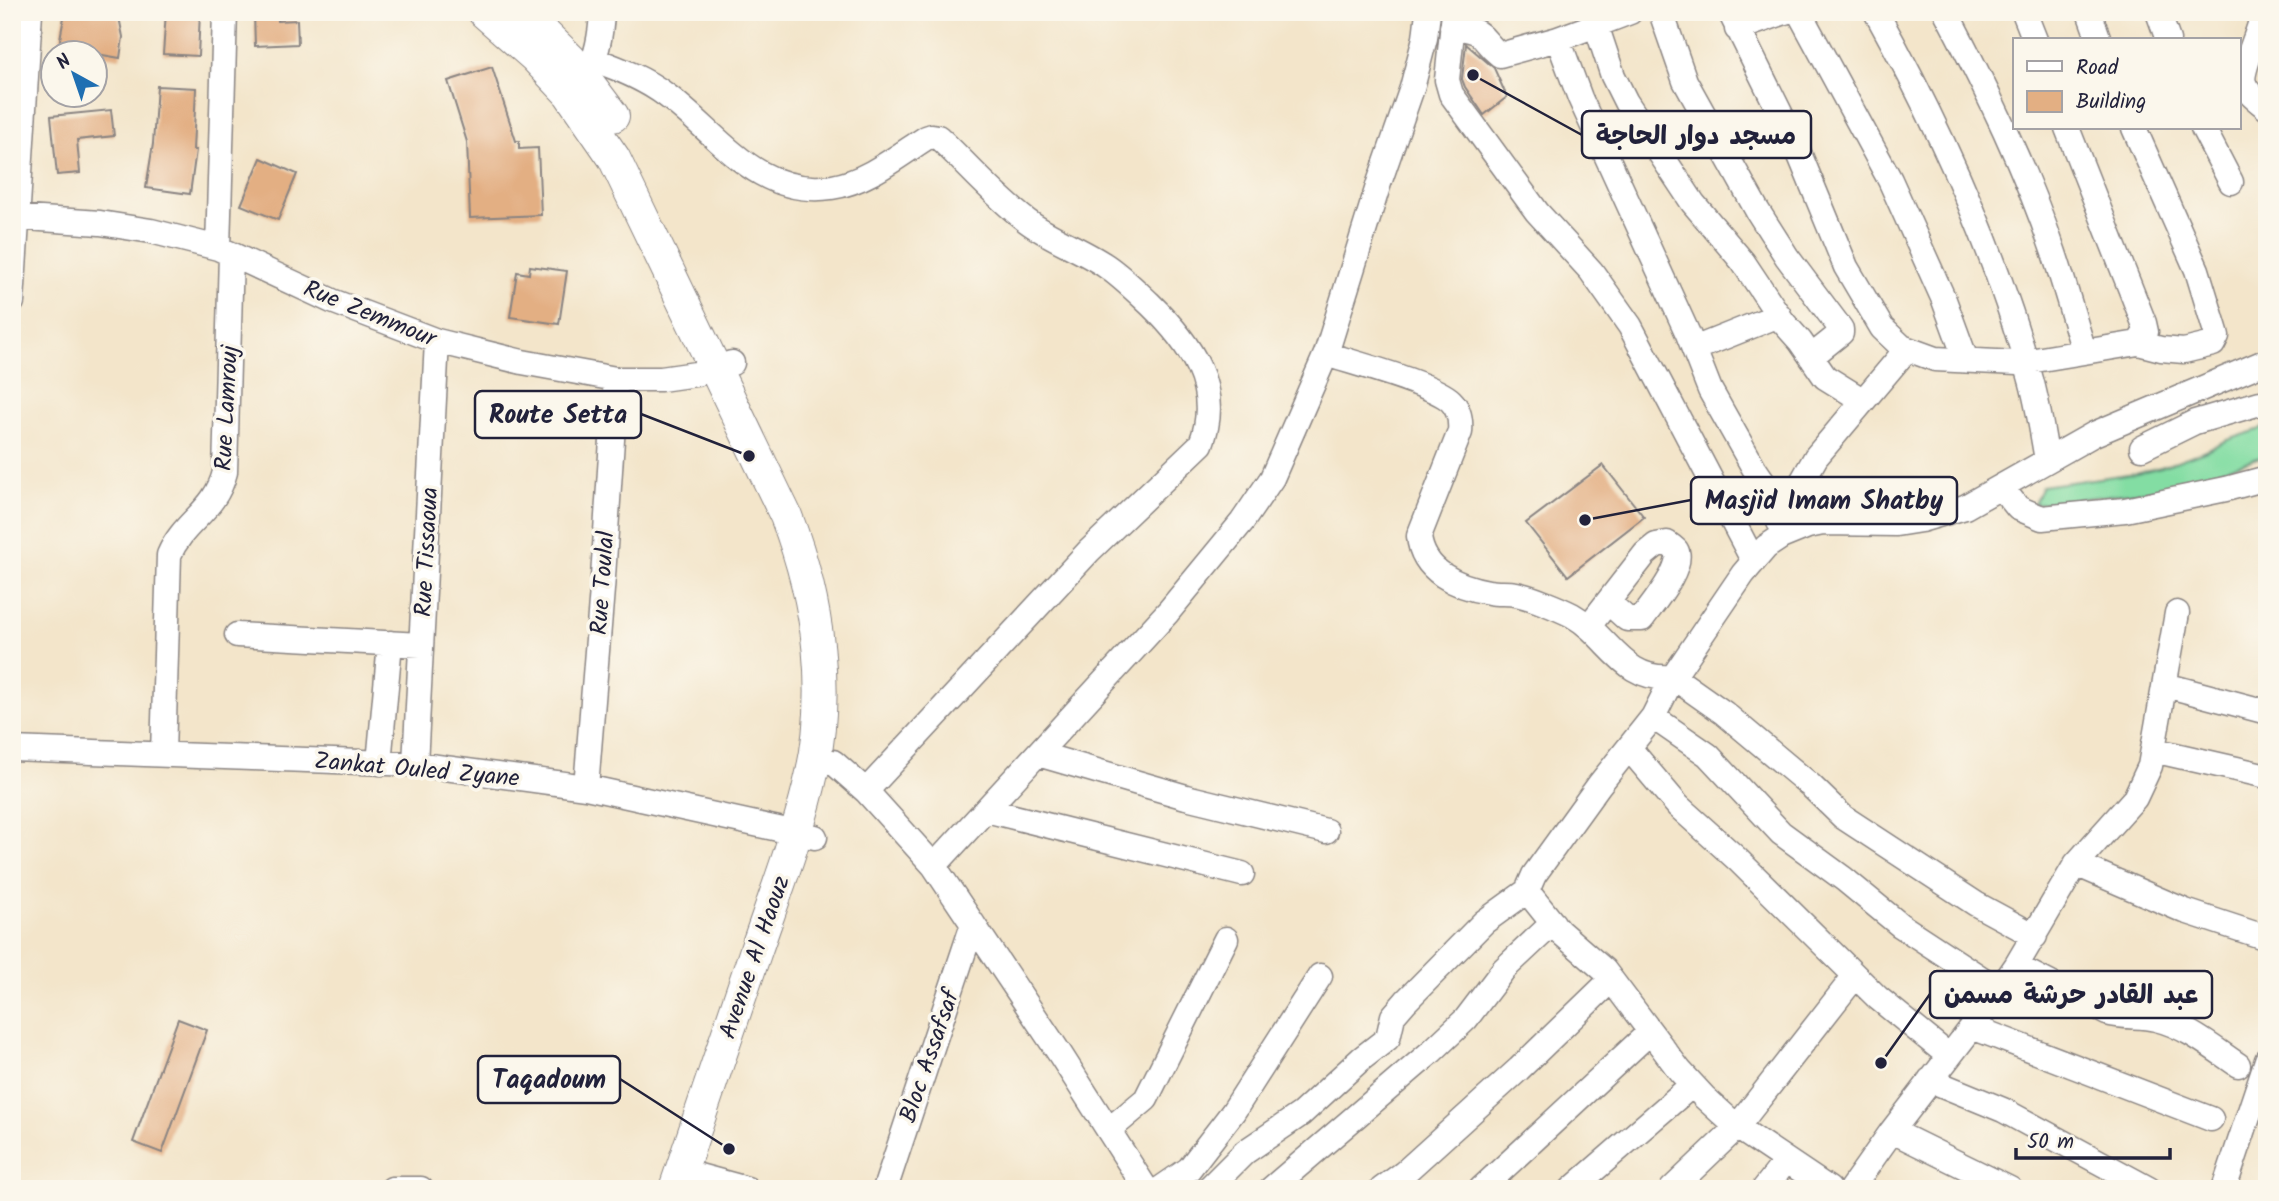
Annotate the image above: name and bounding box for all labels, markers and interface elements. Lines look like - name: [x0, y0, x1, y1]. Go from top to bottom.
- north arrow: [38, 38, 108, 108]
- legend: [2013, 38, 2240, 130]
- text: N: [50, 47, 79, 78]
- text: Road: [2076, 52, 2119, 85]
- text: Building: [2076, 86, 2146, 119]
- callout: مسجد دوار الحاجة: [1582, 111, 1811, 158]
- text: مسجد دوار الحاجة: [1596, 116, 1796, 158]
- street label: Rue Zemmour: [297, 270, 444, 360]
- street label: Rue Lamrouj: [205, 343, 250, 472]
- callout: Route Setta: [475, 391, 641, 438]
- text: Route Setta: [489, 395, 627, 437]
- callout: Masjid Imam Shatby: [1691, 477, 1957, 524]
- text: Masjid Imam Shatby: [1705, 481, 1944, 523]
- street label: Rue Tissaoua: [405, 486, 450, 618]
- street label: Rue Toulal: [580, 530, 627, 636]
- street label: Zankat Ouled Zyane: [313, 742, 521, 799]
- street label: Avenue Al Haouz: [709, 870, 802, 1045]
- callout: عبد القادر حرشة مسمن: [1930, 971, 2212, 1018]
- text: عبد القادر حرشة مسمن: [1944, 975, 2198, 1017]
- street label: Bloc Assafsaf: [889, 982, 972, 1128]
- callout: Taqadoum: [478, 1056, 620, 1103]
- text: Taqadoum: [492, 1060, 606, 1102]
- scale bar: [2016, 1117, 2170, 1161]
- text: 50 m: [2027, 1126, 2074, 1159]

